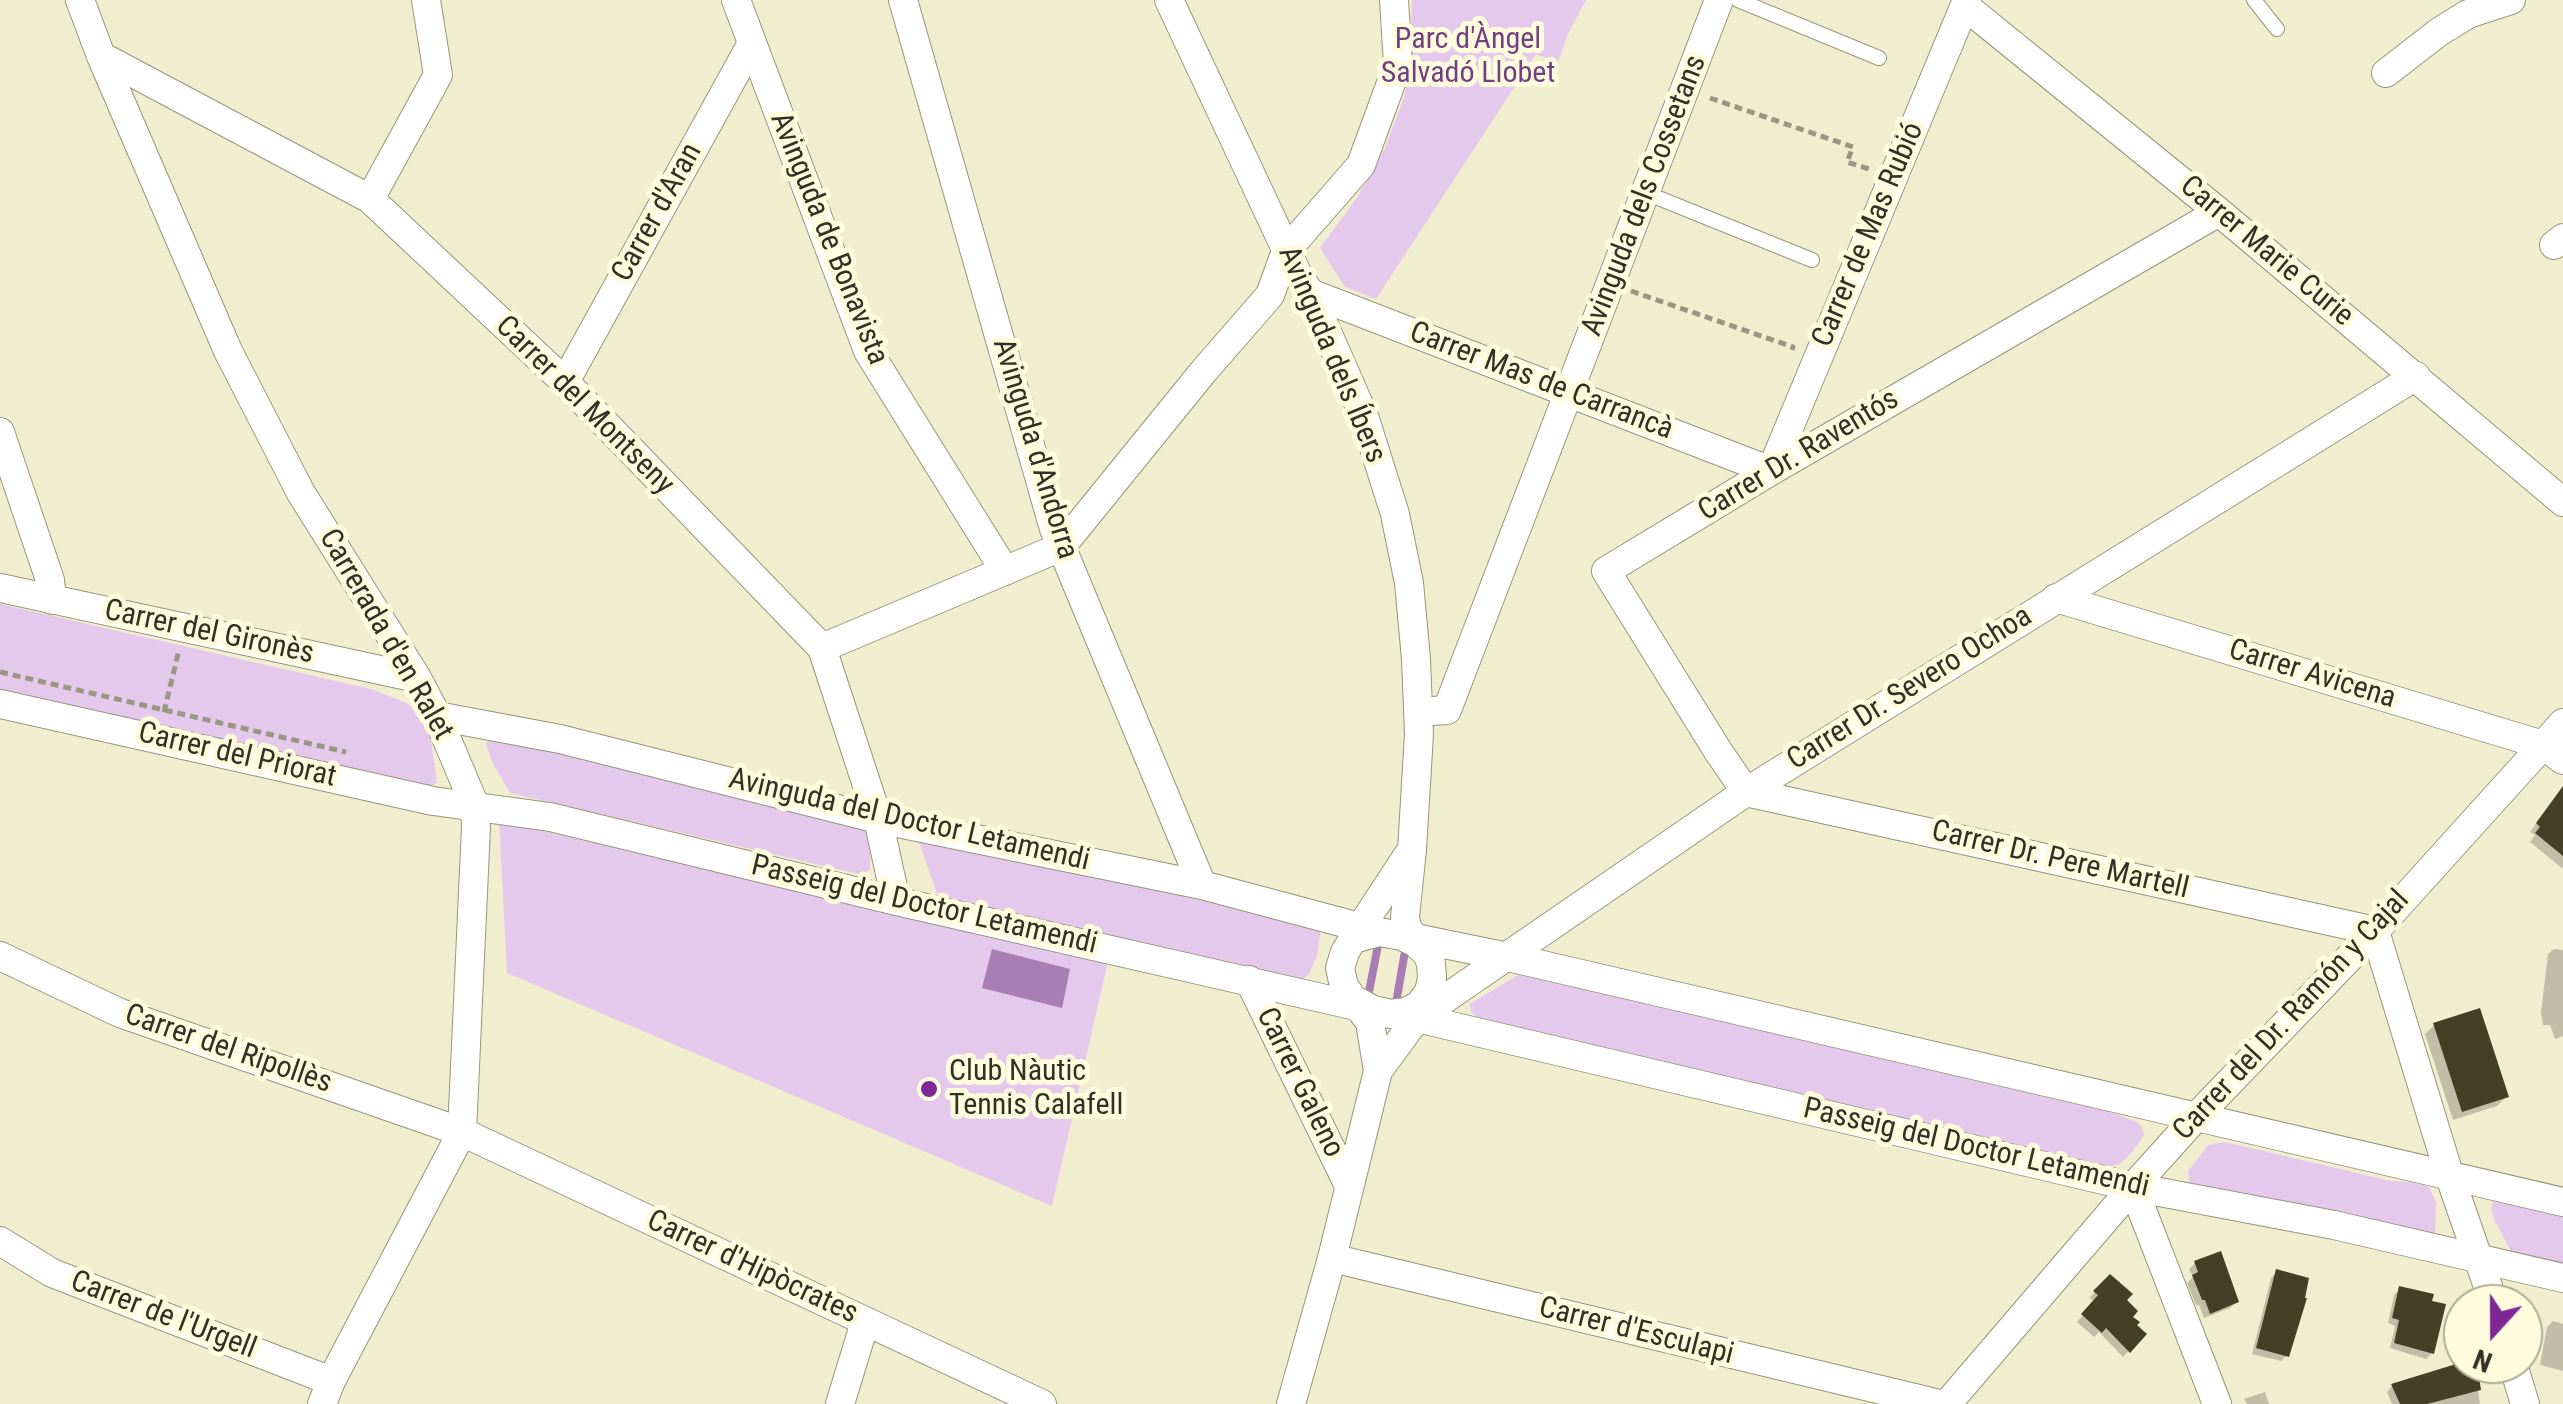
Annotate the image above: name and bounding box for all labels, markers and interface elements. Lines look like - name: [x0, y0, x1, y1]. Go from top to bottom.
- park label: Parc d'Àngel Salvadó Llobet: [1381, 22, 1555, 92]
- street label: Avinguda dels Cossetans: [1575, 51, 1715, 341]
- street label: Avinguda de Bonavista: [761, 108, 895, 370]
- street label: Carrer de Mas Rubió: [1806, 117, 1932, 353]
- street label: Carrer d'Aran: [605, 138, 711, 288]
- street label: Carrer Marie Curie: [2172, 169, 2360, 335]
- street label: Avinguda dels Íbers: [1269, 241, 1393, 469]
- street label: Carrer del Montseny: [487, 309, 681, 503]
- street label: Carrer Mas de Carrancà: [1404, 315, 1678, 449]
- street label: Avinguda d'Andorra: [983, 335, 1085, 563]
- street label: Carrer Dr. Raventós: [1692, 382, 1906, 530]
- street label: Carrerada d'en Ralet: [310, 523, 460, 747]
- street label: Carrer del Gironès: [101, 593, 317, 673]
- street label: Carrer Dr. Severo Ochoa: [1781, 599, 2039, 779]
- street label: Carrer Avicena: [2224, 633, 2400, 717]
- street label: Carrer del Priorat: [135, 716, 339, 796]
- street label: Avinguda del Doctor Letamendi: [725, 762, 1093, 880]
- street label: Carrer Dr. Pere Martell: [1928, 814, 2192, 908]
- street label: Passeig del Doctor Letamendi: [748, 849, 1100, 963]
- street label: Carrer del Dr. Ramón y Cajal: [2166, 883, 2418, 1149]
- street label: Carrer del Ripollès: [120, 998, 336, 1102]
- street label: Carrer Galeno: [1247, 1002, 1351, 1164]
- place label: Club Nàutic Tennis Calafell: [949, 1054, 1123, 1124]
- marker: Club Nàutic Tennis Calafell: [918, 1078, 940, 1100]
- street label: Passeig del Doctor Letamendi: [1800, 1092, 2152, 1206]
- street label: Carrer d'Hipòcrates: [641, 1203, 863, 1333]
- street label: Carrer de l'Urgell: [65, 1264, 261, 1368]
- north arrow: [2443, 1284, 2543, 1384]
- street label: Carrer d'Esculapi: [1535, 1290, 1737, 1374]
- text: N: [2469, 1342, 2497, 1379]

